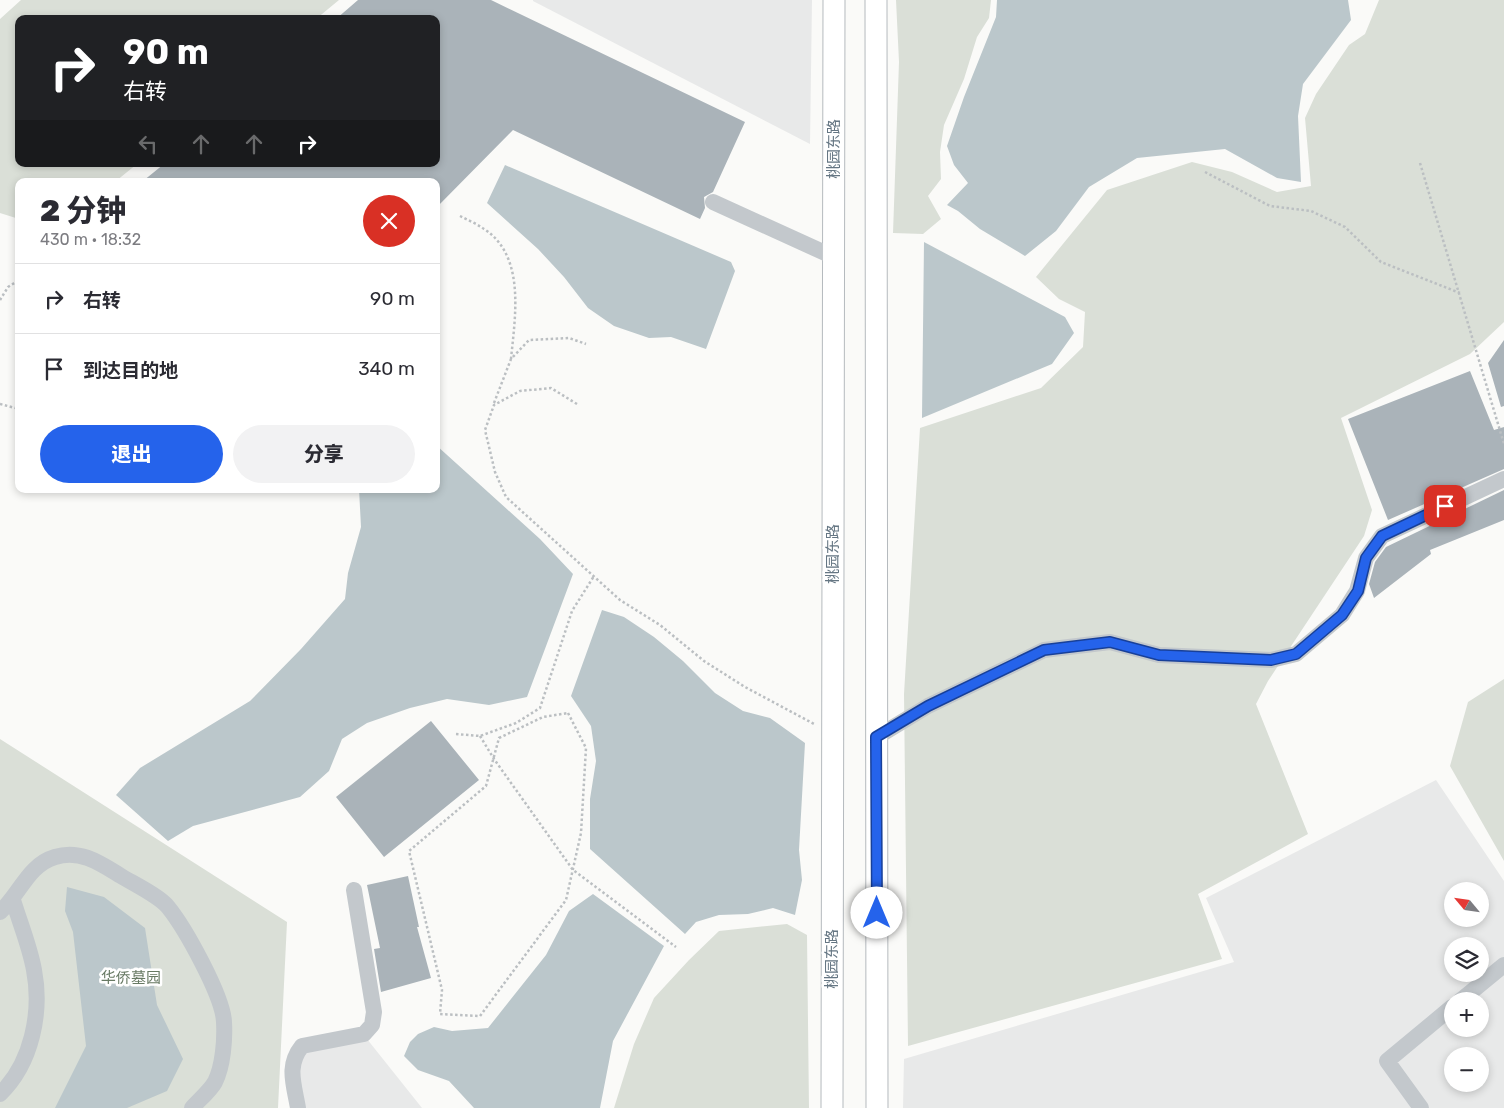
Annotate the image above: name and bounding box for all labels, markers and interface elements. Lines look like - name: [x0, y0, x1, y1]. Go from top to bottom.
- text: 90 m: [123, 31, 209, 73]
- icon: right: [40, 35, 105, 100]
- text: 右转: [123, 78, 167, 105]
- street label: 桃园东路: [825, 119, 843, 179]
- icon: left: [134, 130, 162, 158]
- icon: ahead: [187, 130, 215, 158]
- icon: ahead: [240, 130, 268, 158]
- icon: right: [293, 130, 321, 158]
- text: 2 分钟: [40, 193, 126, 229]
- button: close: [363, 195, 415, 247]
- text: 430 m · 18:32: [40, 230, 141, 249]
- icon: right: [40, 285, 68, 313]
- text: 90 m: [370, 287, 415, 310]
- text: 右转: [83, 289, 121, 312]
- icon: arrive: [40, 355, 68, 383]
- text: 340 m: [358, 357, 415, 380]
- text: 到达目的地: [83, 359, 178, 382]
- button: 退出: [40, 425, 223, 483]
- button: 分享: [233, 425, 415, 483]
- pin: [1424, 485, 1466, 527]
- icon: arrive: [1431, 492, 1459, 520]
- street label: 桃园东路: [824, 524, 842, 584]
- north arrow: [1444, 882, 1489, 928]
- map controls: [1444, 882, 1489, 1092]
- position arrow: [850, 886, 902, 938]
- street label: 桃园东路: [823, 929, 841, 989]
- button: layers: [1444, 937, 1489, 982]
- park label: 华侨墓园: [101, 969, 161, 987]
- button: +: [1444, 992, 1489, 1037]
- button: −: [1444, 1047, 1489, 1092]

